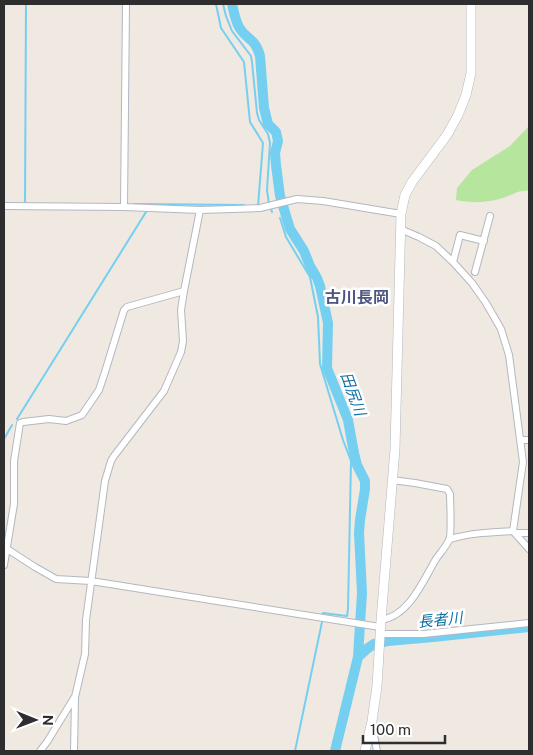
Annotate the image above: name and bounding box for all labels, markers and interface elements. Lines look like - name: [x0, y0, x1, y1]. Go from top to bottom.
- district label: 古川長岡: [325, 288, 389, 307]
- water label: 田尻川: [338, 370, 370, 420]
- water label: 長者川: [417, 608, 465, 630]
- north arrow: [10, 695, 60, 745]
- scale bar: [363, 712, 446, 744]
- text: N: [40, 715, 56, 726]
- text: 100 m: [370, 721, 411, 738]

